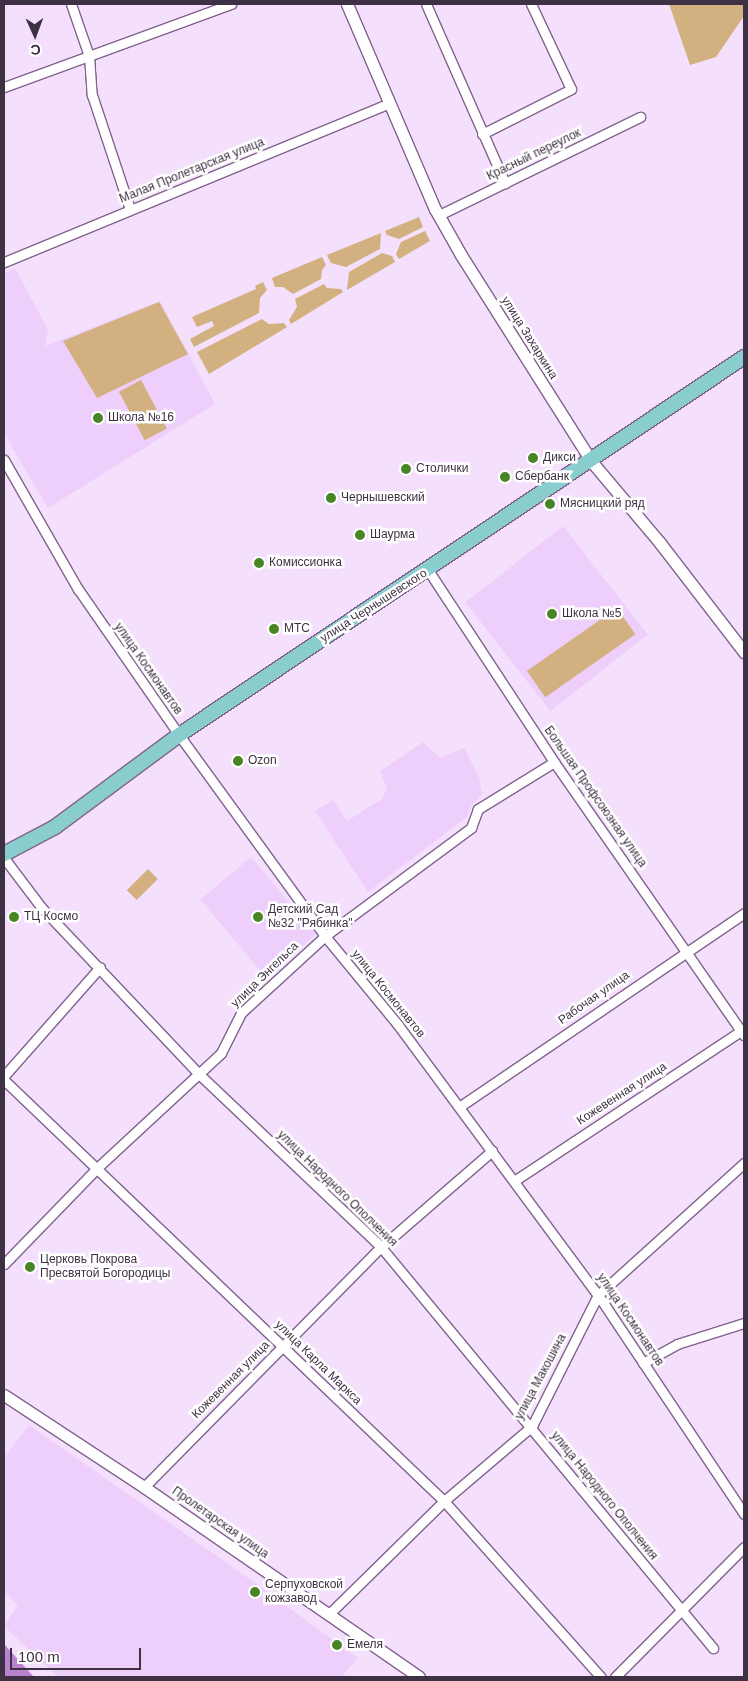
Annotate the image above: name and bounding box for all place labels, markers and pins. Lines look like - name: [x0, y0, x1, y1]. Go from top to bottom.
- place label: Школа №16: [108, 411, 174, 425]
- marker: Школа №16: [92, 412, 104, 424]
- place label: Дикси: [543, 451, 576, 465]
- marker: Дикси: [527, 452, 539, 464]
- place label: Столички: [416, 462, 468, 476]
- marker: Столички: [400, 463, 412, 475]
- place label: Сбербанк: [515, 470, 569, 484]
- marker: Сбербанк: [499, 471, 511, 483]
- place label: Чернышевский: [341, 491, 425, 505]
- marker: Чернышевский: [325, 492, 337, 504]
- place label: Мясницкий ряд: [560, 497, 645, 511]
- marker: Мясницкий ряд: [544, 498, 556, 510]
- place label: Шаурма: [370, 528, 415, 542]
- marker: Шаурма: [354, 529, 366, 541]
- place label: Комиссионка: [269, 556, 342, 570]
- marker: Комиссионка: [253, 557, 265, 569]
- place label: Школа №5: [562, 607, 621, 621]
- marker: Школа №5: [546, 608, 558, 620]
- place label: МТС: [284, 622, 310, 636]
- marker: МТС: [268, 623, 280, 635]
- place label: Ozon: [248, 754, 277, 768]
- marker: Ozon: [232, 755, 244, 767]
- place label: Детский Сад №32 "Рябинка": [268, 903, 353, 931]
- place label: ТЦ Космо: [24, 910, 78, 924]
- marker: ТЦ Космо: [8, 911, 20, 923]
- marker: Детский Сад №32 "Рябинка": [252, 911, 264, 923]
- place label: Церковь Покрова Пресвятой Богородицы: [40, 1253, 170, 1281]
- marker: Церковь Покрова Пресвятой Богородицы: [24, 1261, 36, 1273]
- place label: Серпуховской кожзавод: [265, 1578, 343, 1606]
- marker: Серпуховской кожзавод: [249, 1586, 261, 1598]
- place label: Емеля: [347, 1638, 383, 1652]
- marker: Емеля: [331, 1639, 343, 1651]

